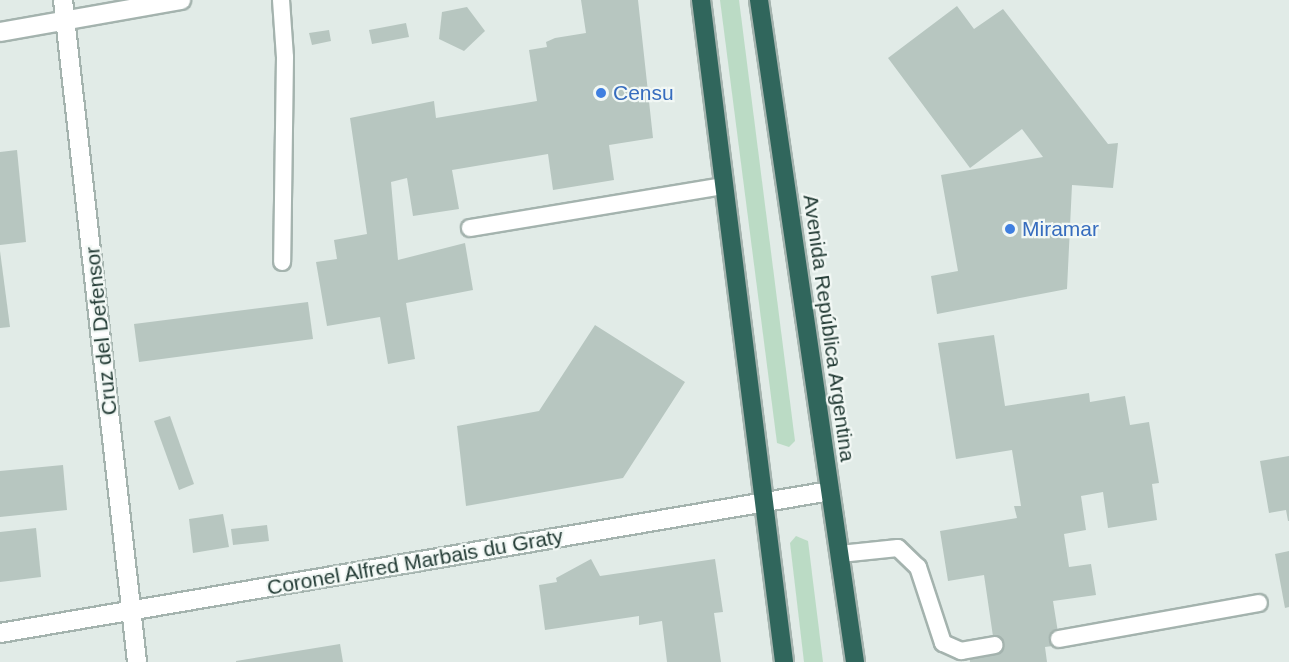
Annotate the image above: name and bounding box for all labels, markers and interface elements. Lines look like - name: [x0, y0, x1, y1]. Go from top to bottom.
- place label: Censu: [613, 80, 674, 106]
- marker: Censu: [594, 86, 608, 100]
- street label: Avenida República Argentina: [798, 192, 860, 464]
- place label: Miramar: [1022, 216, 1099, 242]
- marker: Miramar: [1003, 222, 1017, 236]
- street label: Cruz del Defensor: [80, 246, 122, 416]
- street label: Coronel Alfred Marbais du Graty: [265, 523, 565, 601]

